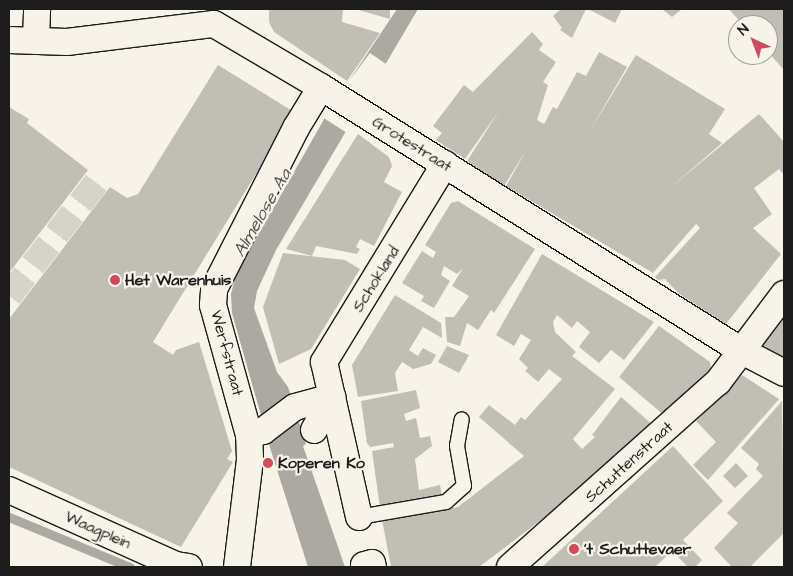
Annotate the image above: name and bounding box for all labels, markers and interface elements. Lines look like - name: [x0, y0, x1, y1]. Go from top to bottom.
- north arrow: [728, 15, 778, 65]
- text: N: [733, 19, 753, 40]
- street label: Grotestraat: [369, 112, 455, 176]
- water label: Almelose Aa: [229, 165, 297, 261]
- street label: Schokland: [348, 243, 404, 315]
- place label: Het Warenhuis: [125, 270, 231, 290]
- marker: Het Warenhuis: [109, 274, 121, 286]
- street label: Werfstraat: [206, 308, 248, 398]
- street label: Schuttenstraat: [581, 417, 677, 507]
- place label: Koperen Ko: [278, 453, 365, 473]
- marker: Koperen Ko: [262, 457, 274, 469]
- street label: Waagplein: [62, 507, 134, 553]
- place label: 't Schuttevaer: [584, 539, 691, 559]
- marker: 't Schuttevaer: [568, 543, 580, 555]

